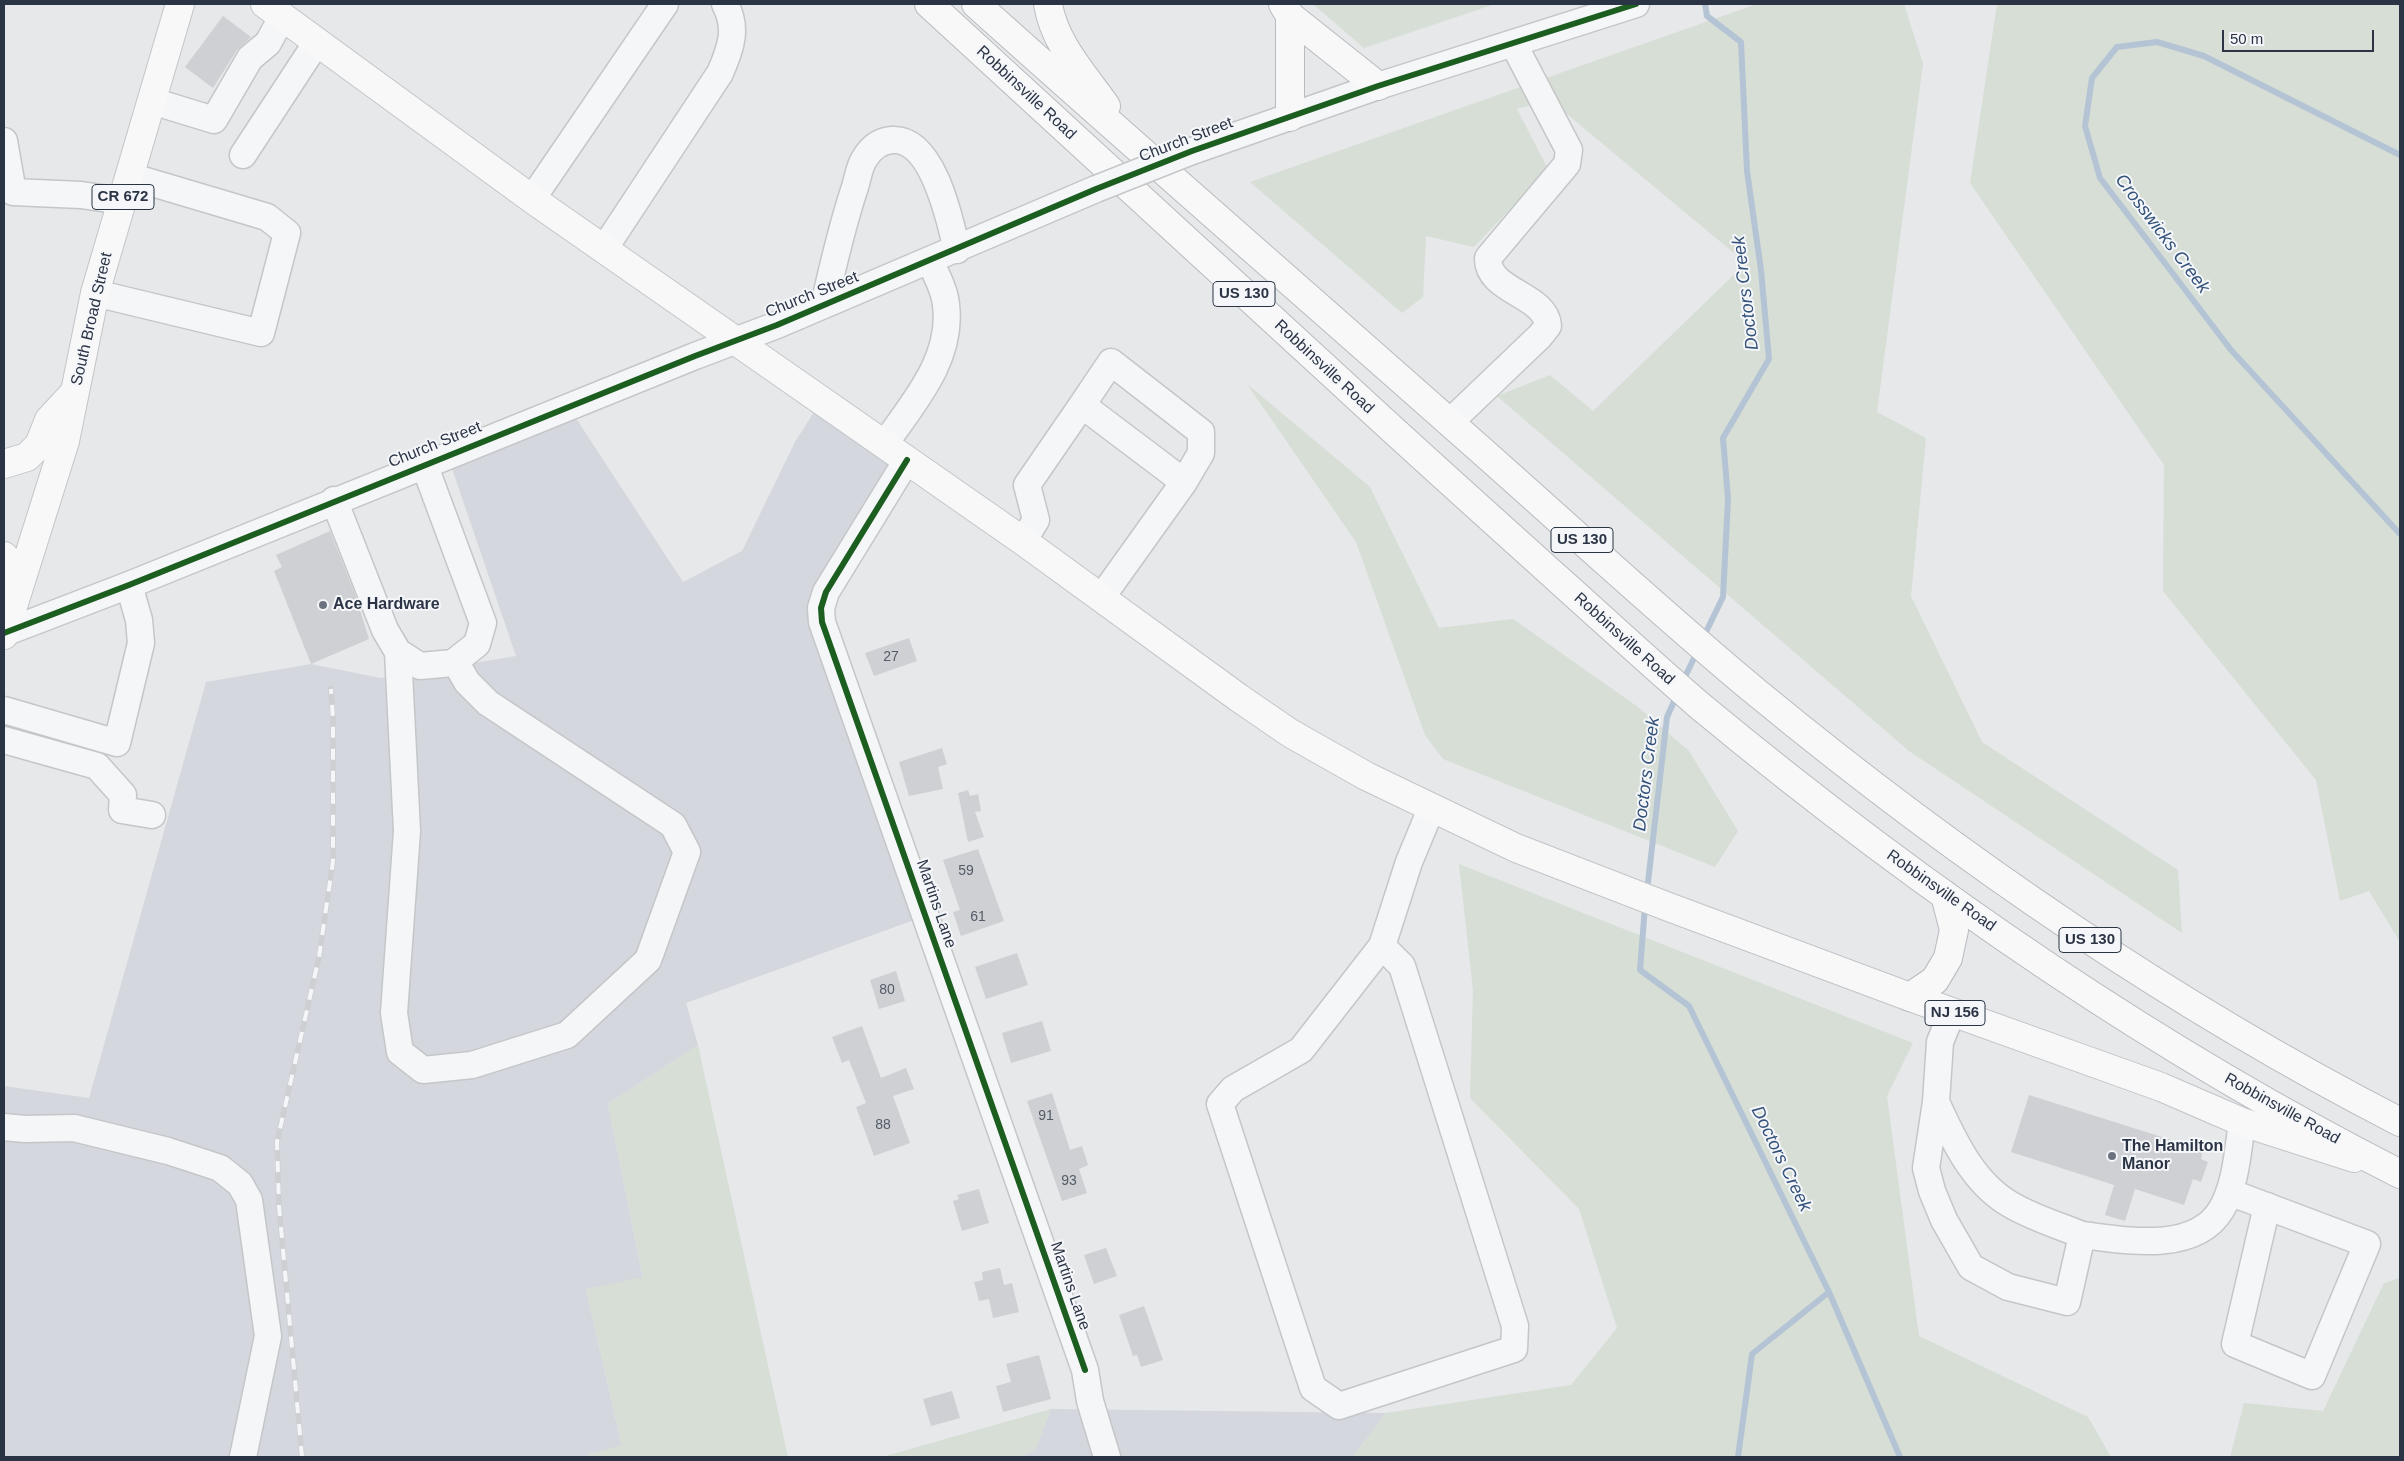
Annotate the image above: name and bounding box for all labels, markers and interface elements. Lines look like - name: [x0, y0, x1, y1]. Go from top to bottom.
- scale bar: [2224, 20, 2376, 52]
- text: 50 m: [2230, 30, 2263, 47]
- street label: Robbinsville Road: [972, 42, 1080, 144]
- street label: Church Street: [1136, 113, 1236, 167]
- water label: Crosswicks Creek: [2110, 170, 2214, 298]
- road number: CR 672: [92, 184, 154, 210]
- water label: Doctors Creek: [1728, 235, 1764, 351]
- street label: South Broad Street: [67, 251, 117, 387]
- street label: Church Street: [763, 268, 861, 322]
- road number: US 130: [1213, 282, 1275, 306]
- street label: Robbinsville Road: [1270, 316, 1378, 418]
- street label: Church Street: [386, 418, 484, 472]
- road number: US 130: [1551, 528, 1613, 552]
- street label: Robbinsville Road: [1570, 589, 1678, 689]
- place label: Ace Hardware: [333, 595, 440, 615]
- marker: Ace Hardware: [317, 599, 329, 611]
- house number: 27: [883, 649, 899, 665]
- water label: Doctors Creek: [1629, 716, 1665, 832]
- street label: Robbinsville Road: [1883, 846, 1999, 936]
- street label: Martins Lane: [912, 857, 960, 951]
- house number: 59: [958, 863, 974, 879]
- house number: 61: [970, 909, 986, 925]
- road number: US 130: [2059, 928, 2121, 952]
- house number: 80: [879, 982, 895, 998]
- road number: NJ 156: [1925, 1000, 1985, 1026]
- street label: Robbinsville Road: [2221, 1069, 2343, 1149]
- water label: Doctors Creek: [1746, 1103, 1816, 1215]
- house number: 91: [1038, 1108, 1054, 1124]
- house number: 88: [875, 1117, 891, 1133]
- place label: The Hamilton Manor: [2122, 1137, 2223, 1175]
- marker: The Hamilton Manor: [2106, 1150, 2118, 1162]
- house number: 93: [1061, 1173, 1077, 1189]
- street label: Martins Lane: [1046, 1239, 1094, 1333]

